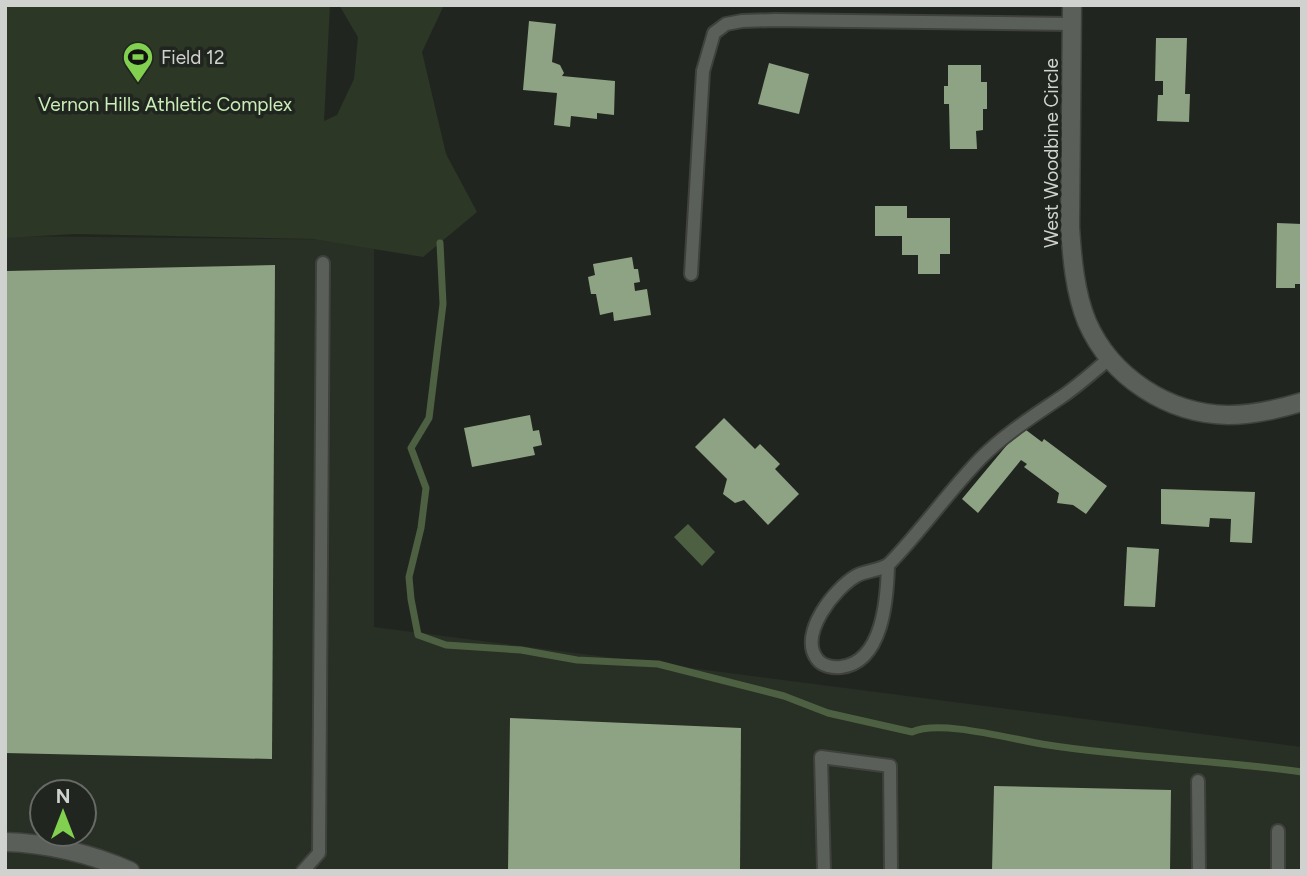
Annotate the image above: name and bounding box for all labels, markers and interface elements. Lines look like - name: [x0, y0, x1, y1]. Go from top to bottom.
- sports icon: Field 12: [121, 40, 155, 84]
- place label: Field 12: [161, 46, 225, 69]
- street label: West Woodbine Circle: [1040, 58, 1063, 248]
- park label: Vernon Hills Athletic Complex: [38, 93, 292, 116]
- north arrow: [28, 778, 98, 848]
- text: N: [56, 785, 70, 808]

